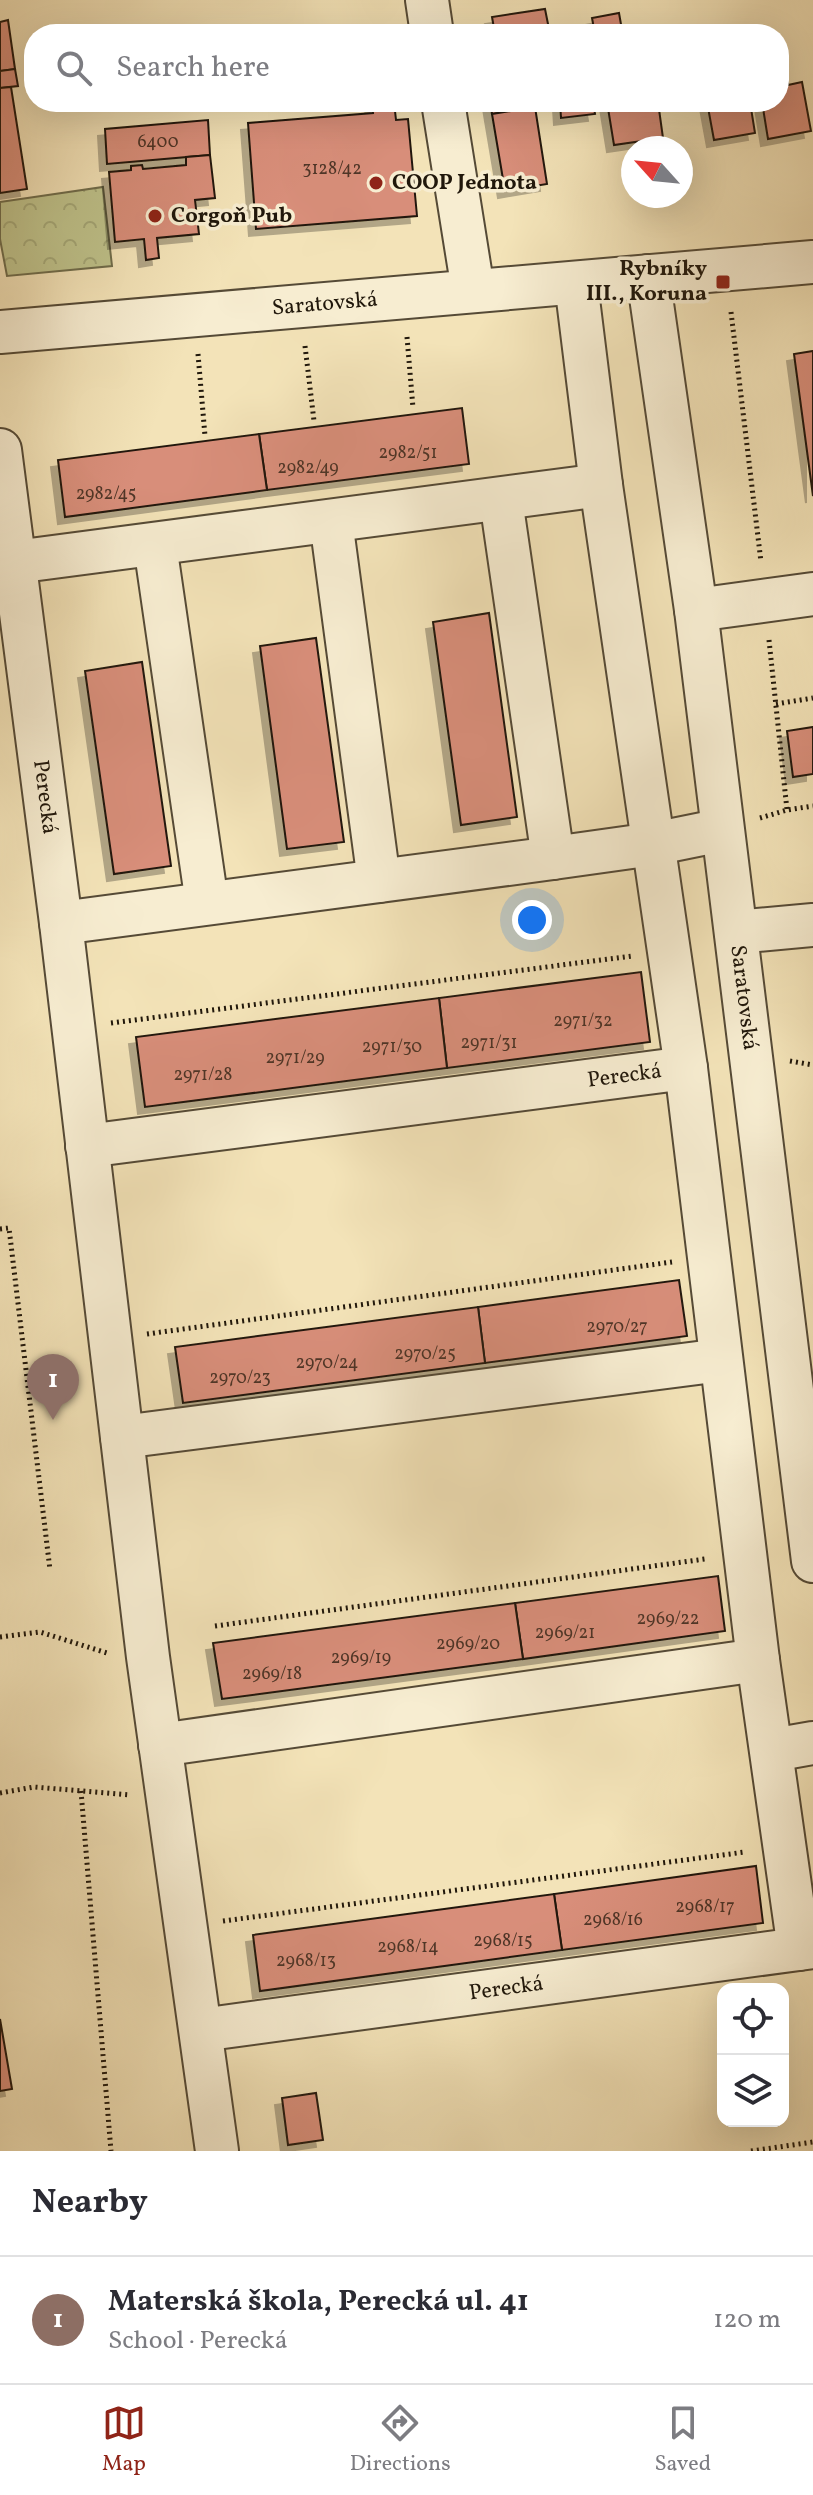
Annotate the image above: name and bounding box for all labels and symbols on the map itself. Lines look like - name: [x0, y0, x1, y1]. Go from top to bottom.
- house number: 6400: [138, 130, 179, 155]
- north arrow: [621, 136, 693, 208]
- house number: 3128/42: [302, 157, 362, 182]
- place label: COOP Jednota: [392, 168, 537, 199]
- marker: COOP Jednota: [367, 174, 385, 192]
- place label: Corgoň Pub: [171, 201, 292, 232]
- marker: Corgoň Pub: [146, 207, 164, 225]
- place label: Rybníky III., Koruna: [586, 254, 708, 310]
- marker: Rybníky III., Koruna: [714, 273, 732, 291]
- street label: Saratovská: [271, 284, 379, 324]
- house number: 2982/51: [379, 441, 437, 466]
- house number: 2982/49: [277, 456, 339, 481]
- house number: 2982/45: [76, 482, 136, 507]
- street label: Perecká: [25, 758, 65, 836]
- your location: [512, 900, 552, 940]
- street label: Saratovská: [722, 943, 766, 1052]
- house number: 2971/32: [553, 1009, 613, 1034]
- house number: 2971/31: [461, 1031, 517, 1056]
- house number: 2971/30: [362, 1035, 422, 1060]
- house number: 2971/29: [265, 1046, 325, 1071]
- street label: Perecká: [585, 1056, 664, 1096]
- house number: 2971/28: [173, 1063, 233, 1088]
- house number: 2970/27: [586, 1315, 648, 1340]
- house number: 2970/25: [394, 1342, 456, 1367]
- house number: 2970/24: [295, 1351, 359, 1376]
- pin: 1: [27, 1354, 79, 1420]
- house number: 2970/23: [209, 1366, 271, 1391]
- house number: 2969/22: [637, 1607, 700, 1632]
- house number: 2969/21: [535, 1621, 595, 1646]
- house number: 2969/20: [436, 1632, 500, 1657]
- house number: 2969/19: [331, 1646, 391, 1671]
- house number: 2969/18: [242, 1662, 302, 1687]
- house number: 2968/17: [675, 1895, 735, 1920]
- house number: 2968/16: [583, 1908, 643, 1933]
- house number: 2968/15: [473, 1929, 533, 1954]
- house number: 2968/14: [377, 1935, 439, 1960]
- house number: 2968/13: [276, 1949, 336, 1974]
- street label: Perecká: [467, 1968, 545, 2009]

